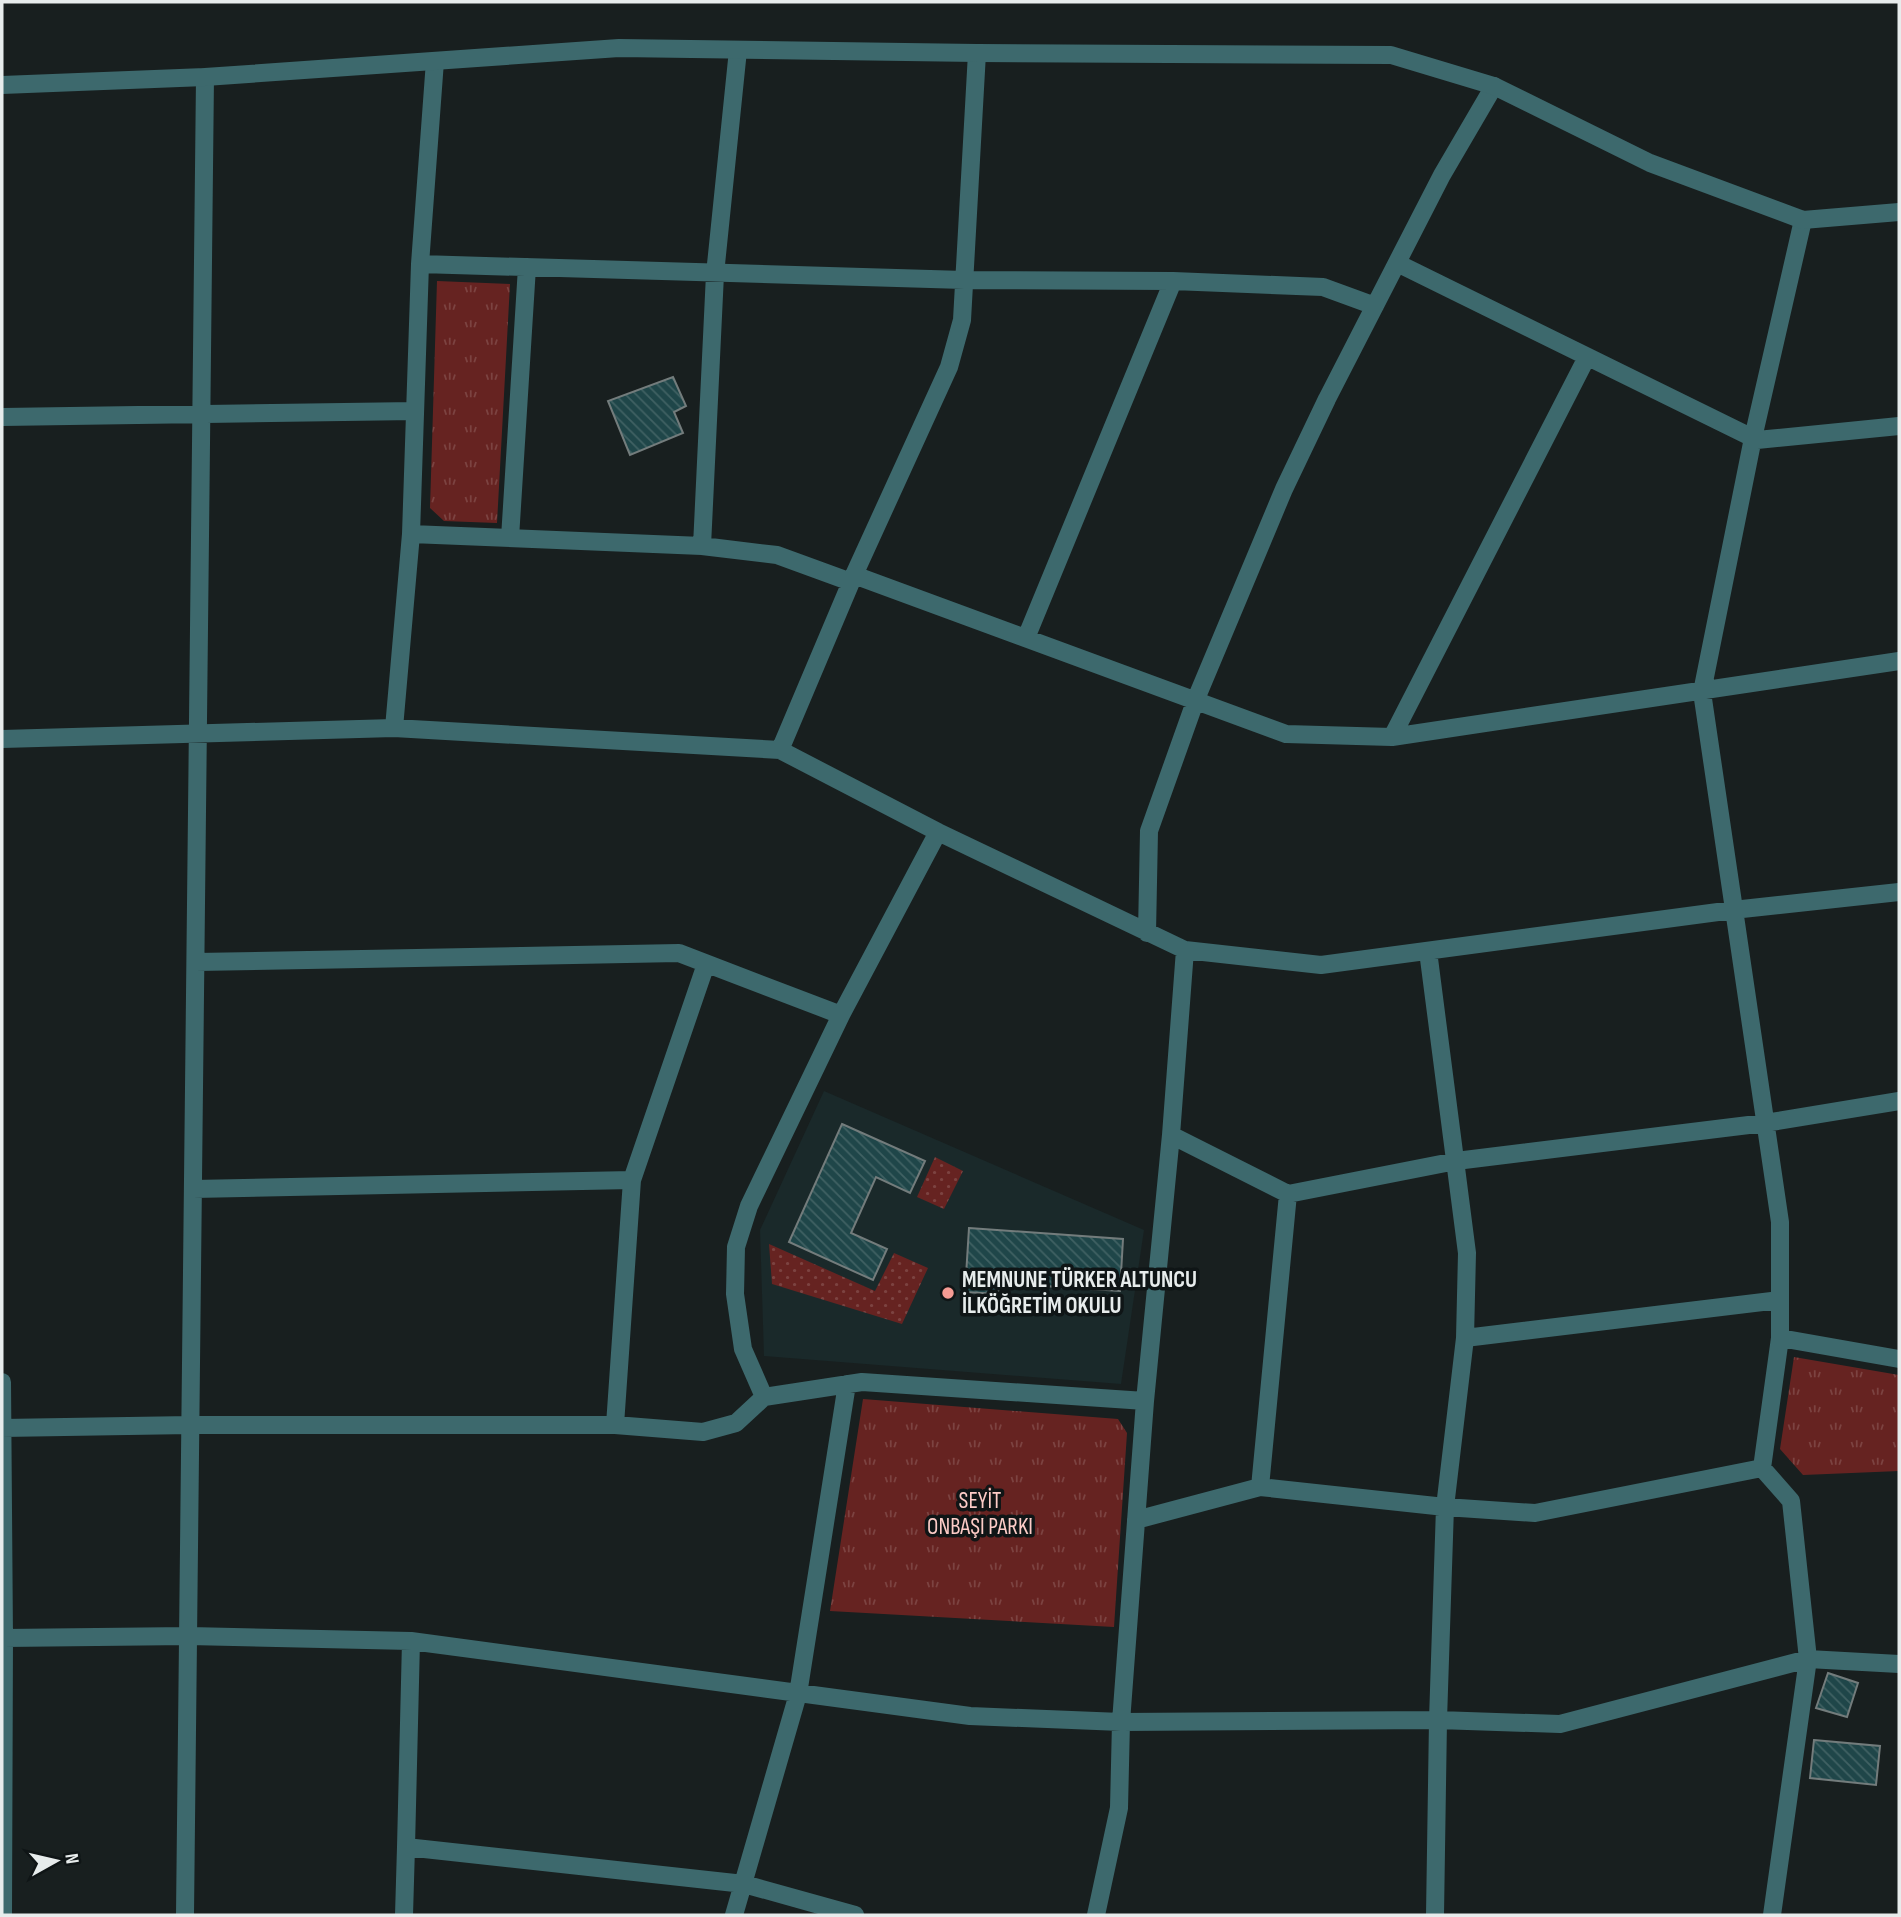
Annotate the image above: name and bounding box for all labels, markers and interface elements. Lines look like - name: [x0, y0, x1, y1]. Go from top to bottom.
- place label: MEMNUNE TÜRKER ALTUNCU İLKÖĞRETİM OKULU: [962, 1266, 1197, 1320]
- marker: MEMNUNE TÜRKER ALTUNCU İLKÖĞRETİM OKULU: [940, 1285, 956, 1301]
- park label: SEYİT ONBAŞI PARKI: [927, 1487, 1033, 1541]
- north arrow: [21, 1826, 91, 1896]
- text: N: [59, 1852, 83, 1865]

